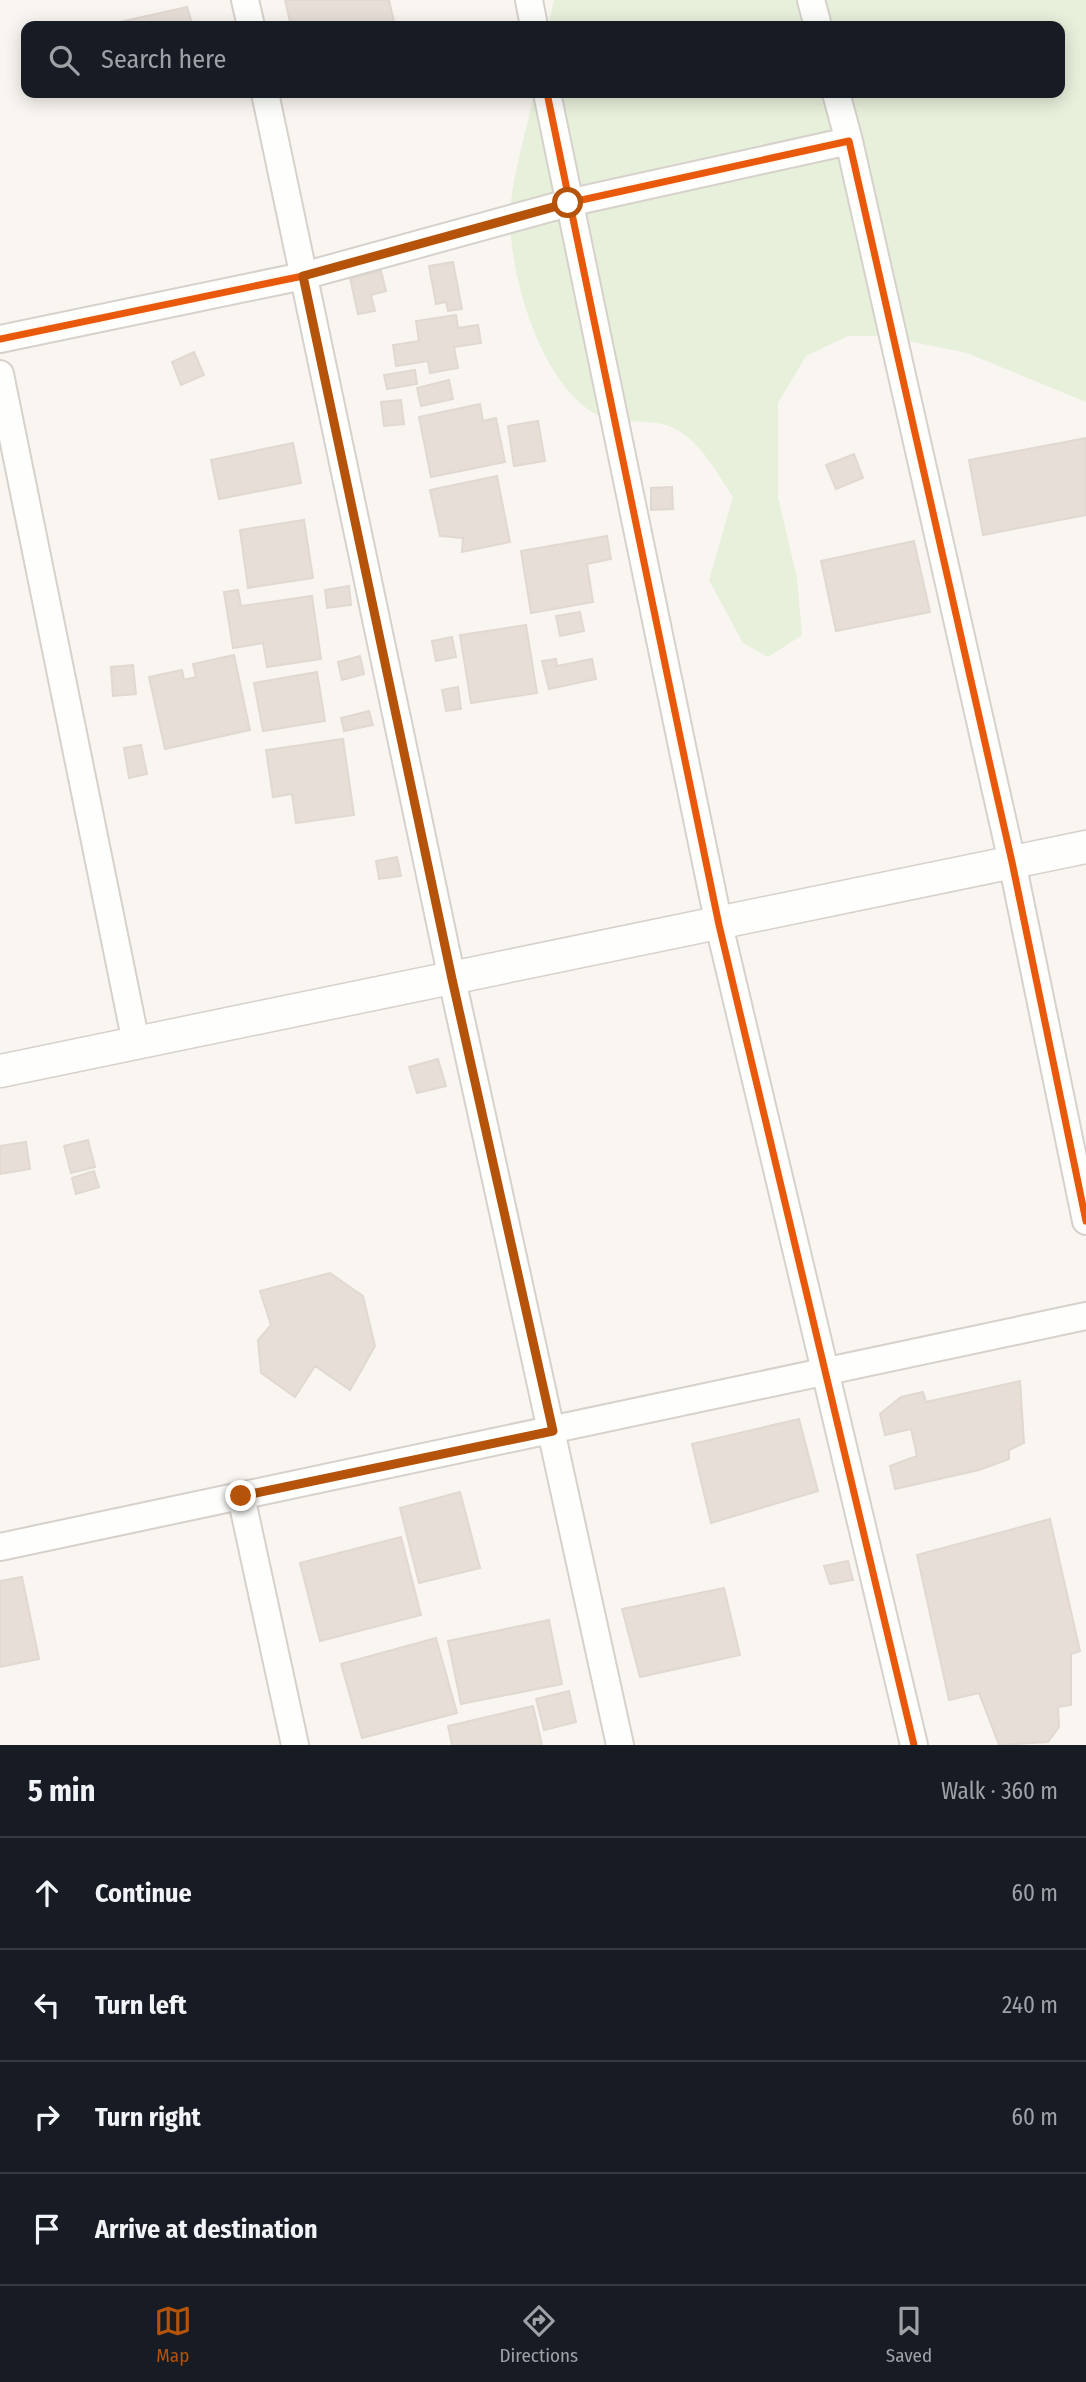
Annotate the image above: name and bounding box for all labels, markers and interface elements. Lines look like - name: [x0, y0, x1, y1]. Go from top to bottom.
- search box: [21, 21, 1065, 98]
- icon: search: [45, 41, 83, 79]
- text: Search here: [101, 44, 226, 75]
- route start: [552, 187, 583, 218]
- route end: [225, 1480, 256, 1511]
- text: 5 min: [28, 1773, 95, 1809]
- text: Walk · 360 m: [941, 1777, 1058, 1805]
- icon: ahead: [28, 1874, 66, 1912]
- text: Continue: [95, 1878, 192, 1909]
- text: 60 m: [1012, 1879, 1058, 1907]
- icon: left: [28, 1986, 66, 2024]
- text: Turn left: [95, 1990, 187, 2021]
- text: 240 m: [1002, 1991, 1058, 2019]
- icon: right: [28, 2098, 66, 2136]
- text: Turn right: [95, 2102, 201, 2133]
- text: 60 m: [1012, 2103, 1058, 2131]
- icon: arrive: [28, 2210, 66, 2248]
- text: Arrive at destination: [95, 2214, 318, 2245]
- tab: Map: [154, 2302, 192, 2367]
- tab: Directions: [500, 2302, 578, 2367]
- tab: Saved: [886, 2302, 932, 2367]

